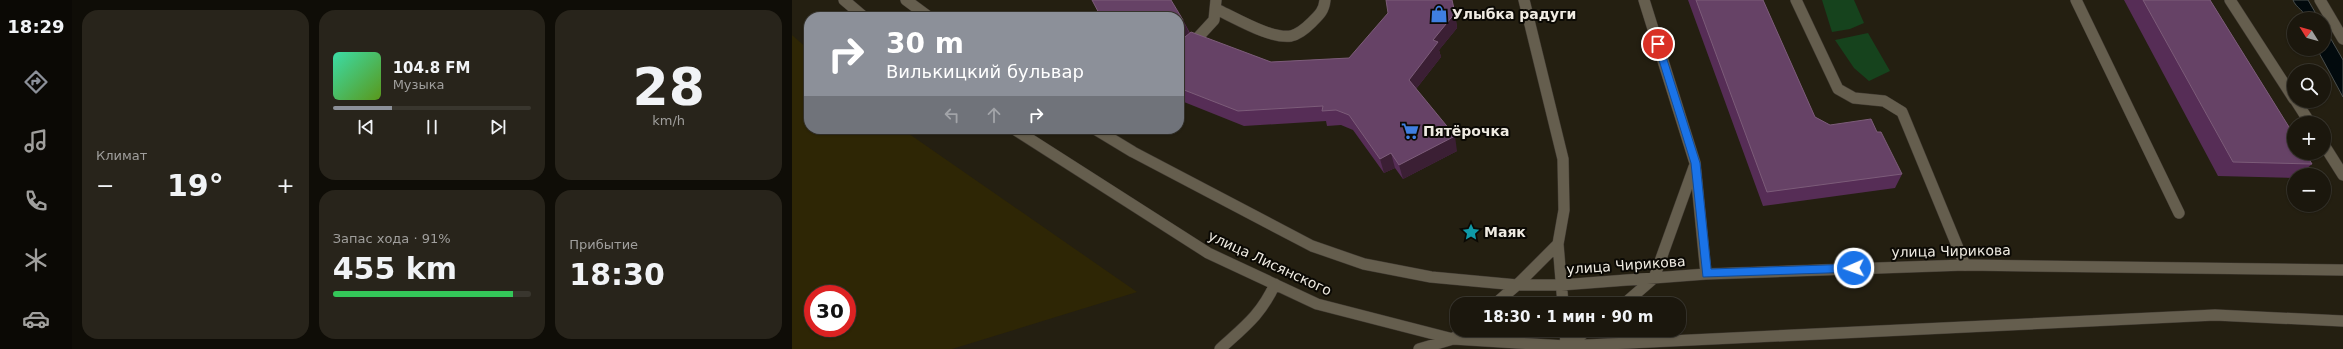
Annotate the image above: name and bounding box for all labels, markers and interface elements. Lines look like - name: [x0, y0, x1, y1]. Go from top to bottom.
- shop icon: Улыбка радуги: [1429, 4, 1449, 24]
- place label: Улыбка радуги: [1452, 6, 1576, 22]
- north arrow: [2287, 12, 2331, 56]
- map controls: [2287, 12, 2331, 212]
- text: 18:29: [7, 16, 65, 37]
- text: 30 m: [886, 27, 964, 60]
- pin: [1641, 27, 1675, 61]
- icon: right: [820, 28, 872, 80]
- icon: arrive: [1647, 33, 1669, 55]
- text: 28: [632, 57, 705, 117]
- text: 104.8 FM: [393, 59, 471, 77]
- text: Вилькицкий бульвар: [886, 61, 1084, 82]
- button: search: [2287, 64, 2331, 108]
- icon: directions: [22, 68, 50, 96]
- text: Музыка: [393, 77, 445, 92]
- icon: left: [941, 104, 963, 126]
- icon: ahead: [983, 104, 1005, 126]
- icon: right: [1025, 104, 1047, 126]
- text: km/h: [652, 113, 685, 128]
- icon: previous: [355, 116, 377, 138]
- icon: pause: [421, 116, 443, 138]
- icon: next: [487, 116, 509, 138]
- button: +: [2287, 116, 2331, 160]
- supermarket icon: Пятёрочка: [1400, 121, 1420, 141]
- place label: Пятёрочка: [1423, 123, 1510, 139]
- icon: music: [22, 127, 50, 155]
- text: Климат: [96, 148, 147, 163]
- text: 19°: [167, 168, 224, 203]
- button: −: [2287, 168, 2331, 212]
- text: −: [96, 173, 114, 198]
- text: +: [276, 173, 295, 198]
- icon: phone: [22, 187, 50, 215]
- place icon: Маяк: [1461, 222, 1481, 242]
- place label: Маяк: [1484, 224, 1526, 240]
- street label: улица Лисянского: [1206, 227, 1334, 299]
- text: Запас хода · 91%: [333, 231, 451, 246]
- text: Прибытие: [569, 237, 638, 252]
- street label: улица Чирикова: [1891, 242, 2011, 260]
- icon: climate: [22, 246, 50, 274]
- position arrow: [1833, 247, 1875, 289]
- text: 455 km: [333, 251, 457, 286]
- street label: улица Чирикова: [1566, 253, 1686, 277]
- text: 18:30: [569, 257, 665, 292]
- speed limit sign: 30: [804, 285, 856, 337]
- icon: car: [22, 305, 50, 333]
- text: 18:30 · 1 мин · 90 m: [1483, 308, 1653, 326]

